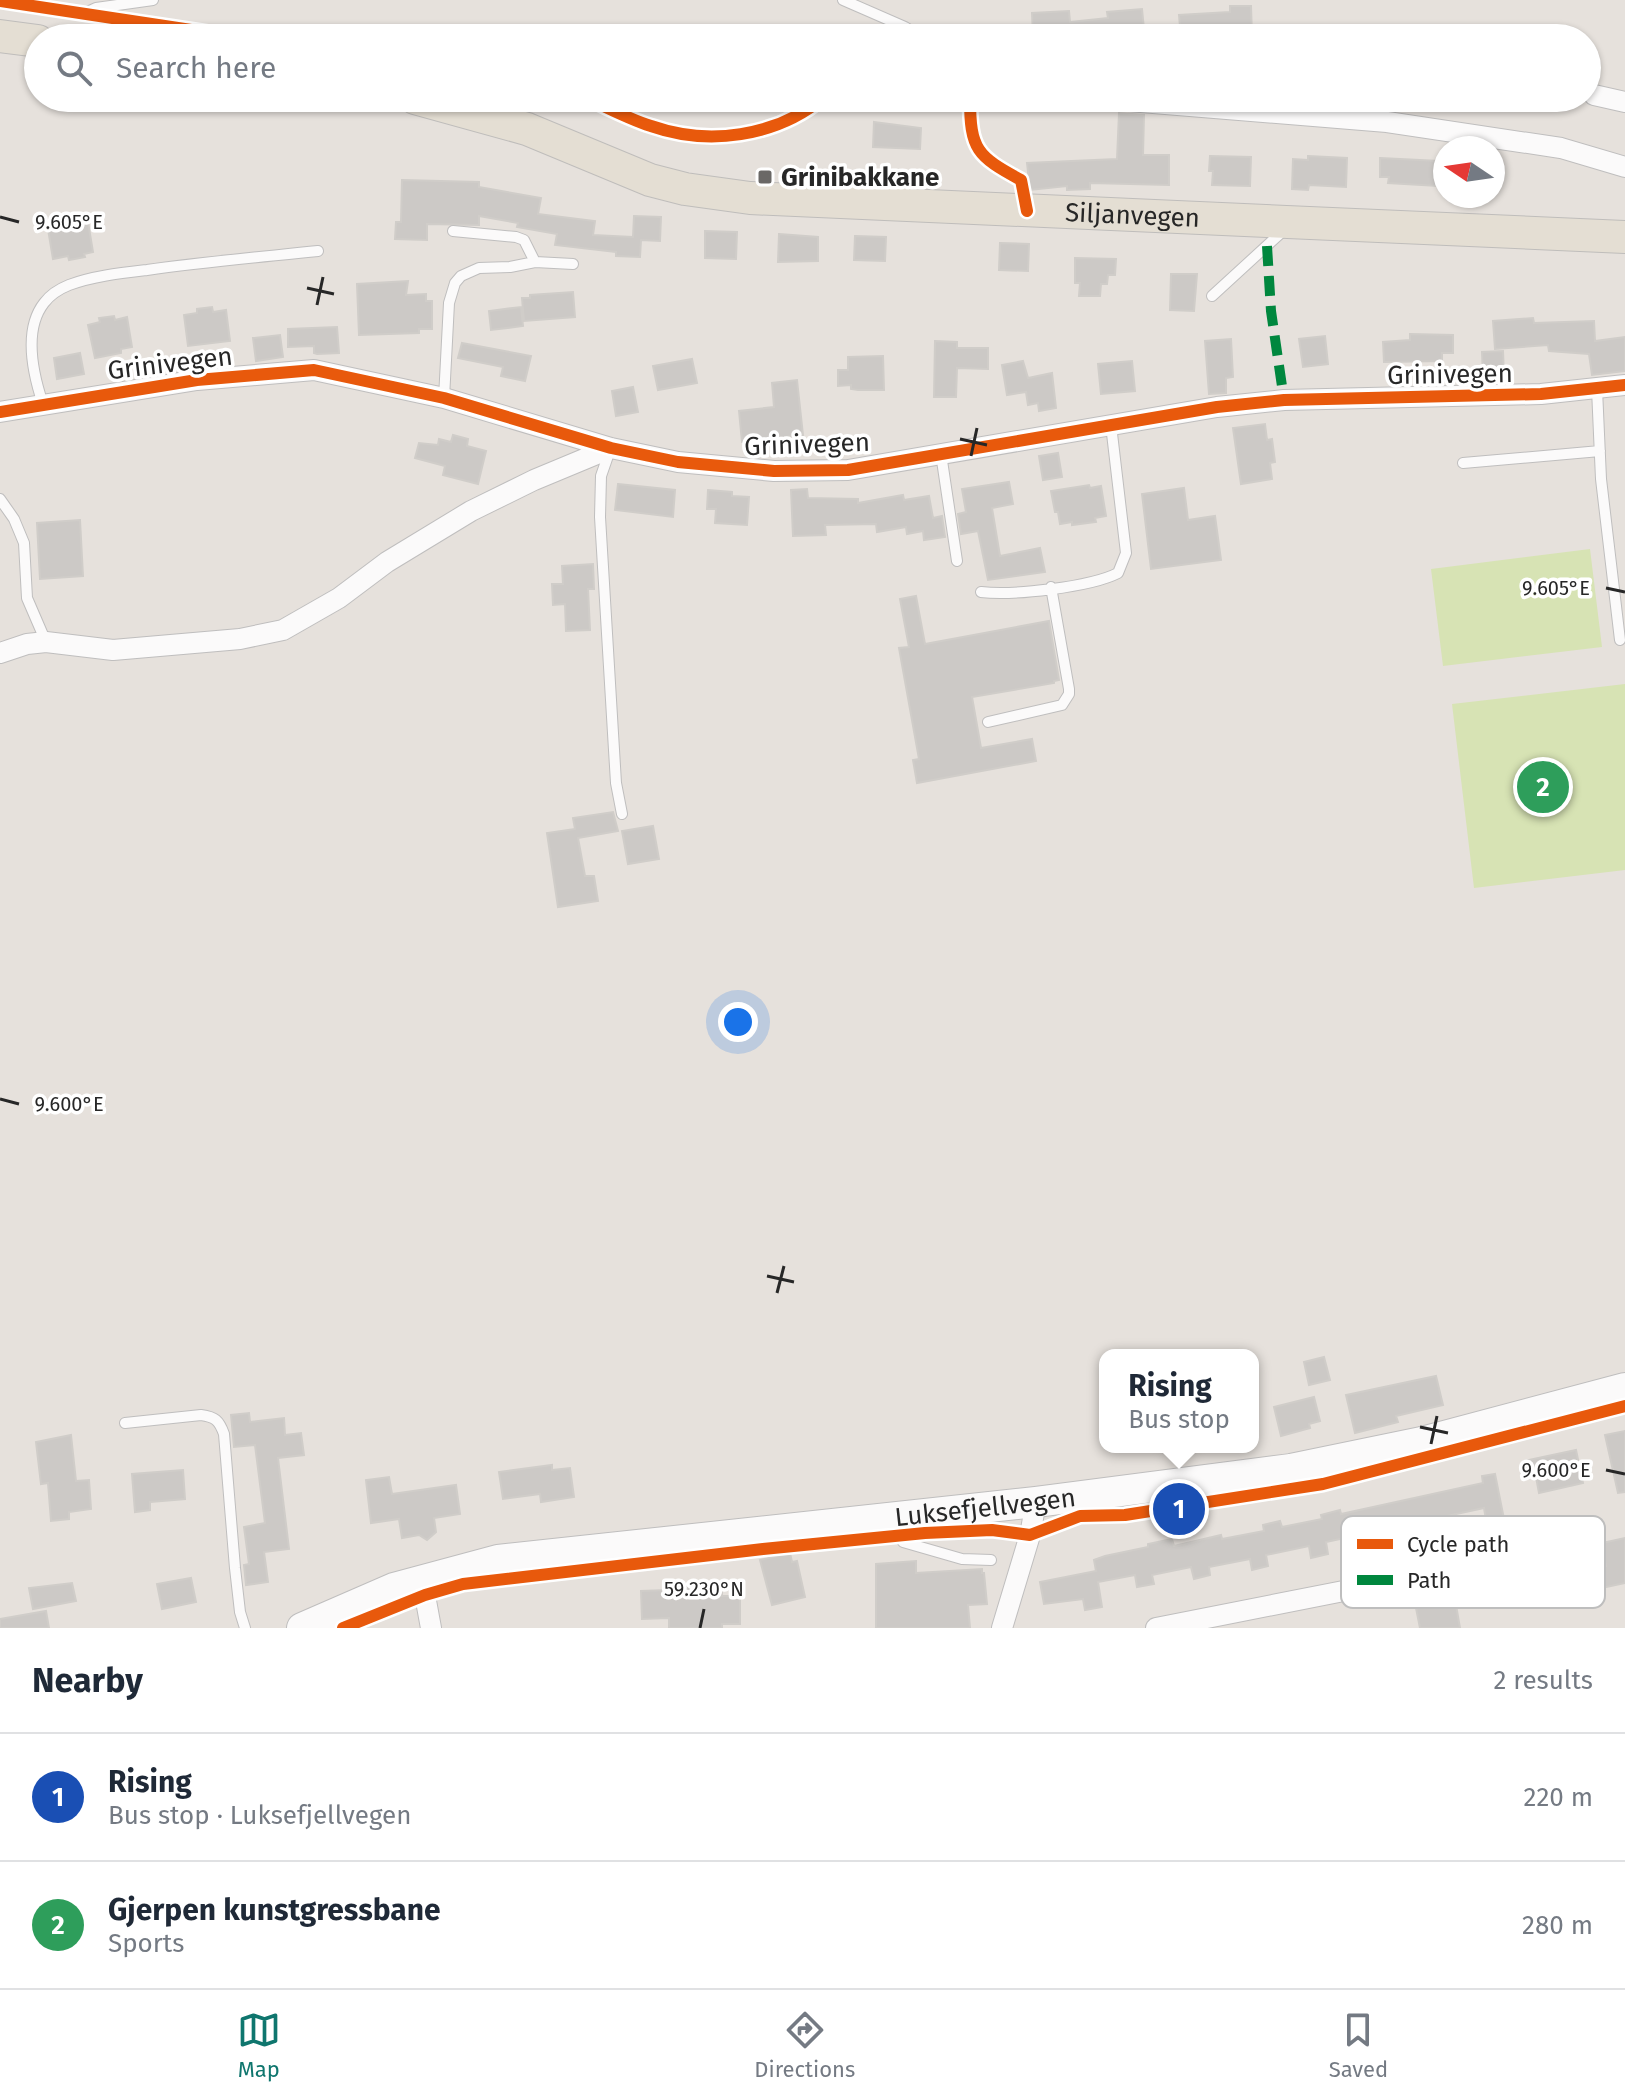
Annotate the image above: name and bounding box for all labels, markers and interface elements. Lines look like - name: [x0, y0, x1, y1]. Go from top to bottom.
- search box: [24, 24, 1601, 112]
- icon: search: [52, 46, 96, 90]
- text: Search here: [116, 50, 276, 86]
- north arrow: [1433, 136, 1505, 208]
- place label: Grinibakkane: [781, 162, 939, 193]
- marker: Grinibakkane: [756, 168, 774, 186]
- street label: Siljanvegen: [1064, 197, 1201, 234]
- text: 9.605°E: [35, 210, 103, 234]
- street label: Grinivegen: [106, 340, 234, 387]
- street label: Grinivegen: [1387, 358, 1513, 391]
- street label: Grinivegen: [744, 427, 870, 462]
- text: 9.605°E: [1522, 576, 1590, 600]
- pin: 2: [1517, 757, 1569, 817]
- your location: [718, 1002, 758, 1042]
- text: 9.600°E: [34, 1092, 104, 1116]
- popup: [1099, 1349, 1259, 1453]
- text: Rising: [1128, 1368, 1212, 1404]
- text: Bus stop: [1128, 1404, 1230, 1435]
- text: 9.600°E: [1521, 1458, 1591, 1482]
- pin: 1: [1153, 1479, 1205, 1539]
- street label: Luksefjellvegen: [893, 1482, 1077, 1533]
- legend: [1341, 1516, 1605, 1608]
- text: Cycle path: [1407, 1531, 1509, 1558]
- text: Path: [1407, 1567, 1451, 1594]
- text: 59.230°N: [664, 1577, 744, 1601]
- text: Nearby: [32, 1660, 143, 1701]
- text: 2 results: [1493, 1665, 1593, 1696]
- text: Rising: [108, 1764, 192, 1800]
- text: 1: [52, 1782, 64, 1813]
- text: 220 m: [1524, 1782, 1593, 1813]
- text: Bus stop · Luksefjellvegen: [108, 1800, 411, 1831]
- text: Gjerpen kunstgressbane: [108, 1892, 441, 1928]
- text: 2: [51, 1910, 65, 1941]
- text: 280 m: [1522, 1910, 1593, 1941]
- text: Sports: [108, 1928, 184, 1959]
- tab: Map: [237, 2008, 281, 2083]
- tab: Directions: [754, 2008, 855, 2083]
- tab: Saved: [1329, 2008, 1388, 2083]

